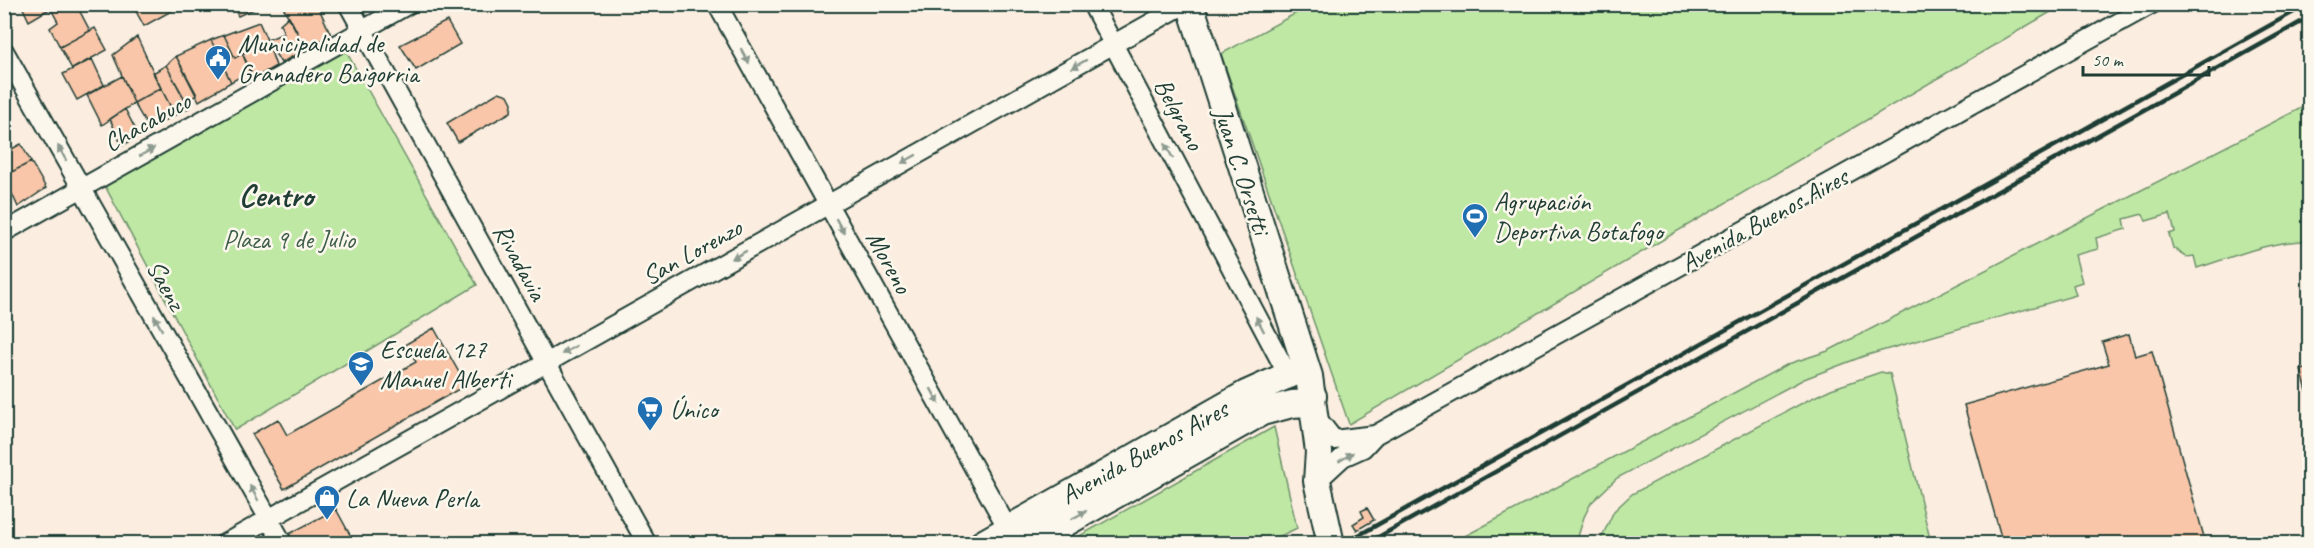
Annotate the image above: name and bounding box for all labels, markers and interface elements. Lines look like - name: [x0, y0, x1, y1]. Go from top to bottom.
- place label: Municipalidad de Granadero Baigorria: [238, 27, 421, 90]
- scale bar: [2083, 39, 2209, 77]
- public building icon: Municipalidad de Granadero Baigorria: [203, 43, 233, 81]
- one-way arrow: [740, 47, 750, 64]
- text: 50 m: [2092, 49, 2125, 71]
- one-way arrow: [1070, 59, 1087, 69]
- street label: Belgrano: [1146, 72, 1212, 157]
- street label: Chacabuco: [98, 84, 198, 159]
- street label: Juan C. Orsetti: [1205, 102, 1279, 241]
- one-way arrow: [1165, 142, 1175, 160]
- one-way arrow: [57, 144, 67, 161]
- one-way arrow: [139, 147, 156, 157]
- one-way arrow: [900, 154, 917, 164]
- street label: Avenida Buenos Aires: [1675, 159, 1855, 280]
- district label: Centro: [239, 175, 317, 216]
- place label: Agrupación Deportiva Botafogo: [1494, 185, 1666, 248]
- sports icon: Agrupación Deportiva Botafogo: [1460, 201, 1490, 239]
- street label: San Lorenzo: [636, 210, 749, 293]
- street label: Rivadavia: [485, 218, 555, 308]
- one-way arrow: [835, 218, 845, 235]
- park label: Plaza 9 de Julio: [223, 223, 357, 256]
- street label: Moreno: [858, 225, 920, 301]
- one-way arrow: [730, 250, 747, 260]
- street label: Saenz: [139, 254, 194, 318]
- one-way arrow: [153, 314, 163, 331]
- one-way arrow: [1255, 315, 1265, 333]
- place label: Escuela 127 Manuel Alberti: [380, 333, 514, 396]
- one-way arrow: [560, 345, 577, 355]
- school or university icon: Escuela 127 Manuel Alberti: [346, 349, 376, 387]
- one-way arrow: [930, 388, 940, 405]
- street label: Avenida Buenos Aires: [1055, 391, 1235, 512]
- place label: Único: [670, 393, 720, 426]
- supermarket icon: Único: [635, 394, 665, 432]
- one-way arrow: [1338, 452, 1354, 463]
- place label: La Nueva Perla: [346, 482, 481, 515]
- shop icon: La Nueva Perla: [312, 483, 342, 521]
- one-way arrow: [249, 484, 259, 501]
- one-way arrow: [1070, 510, 1087, 520]

